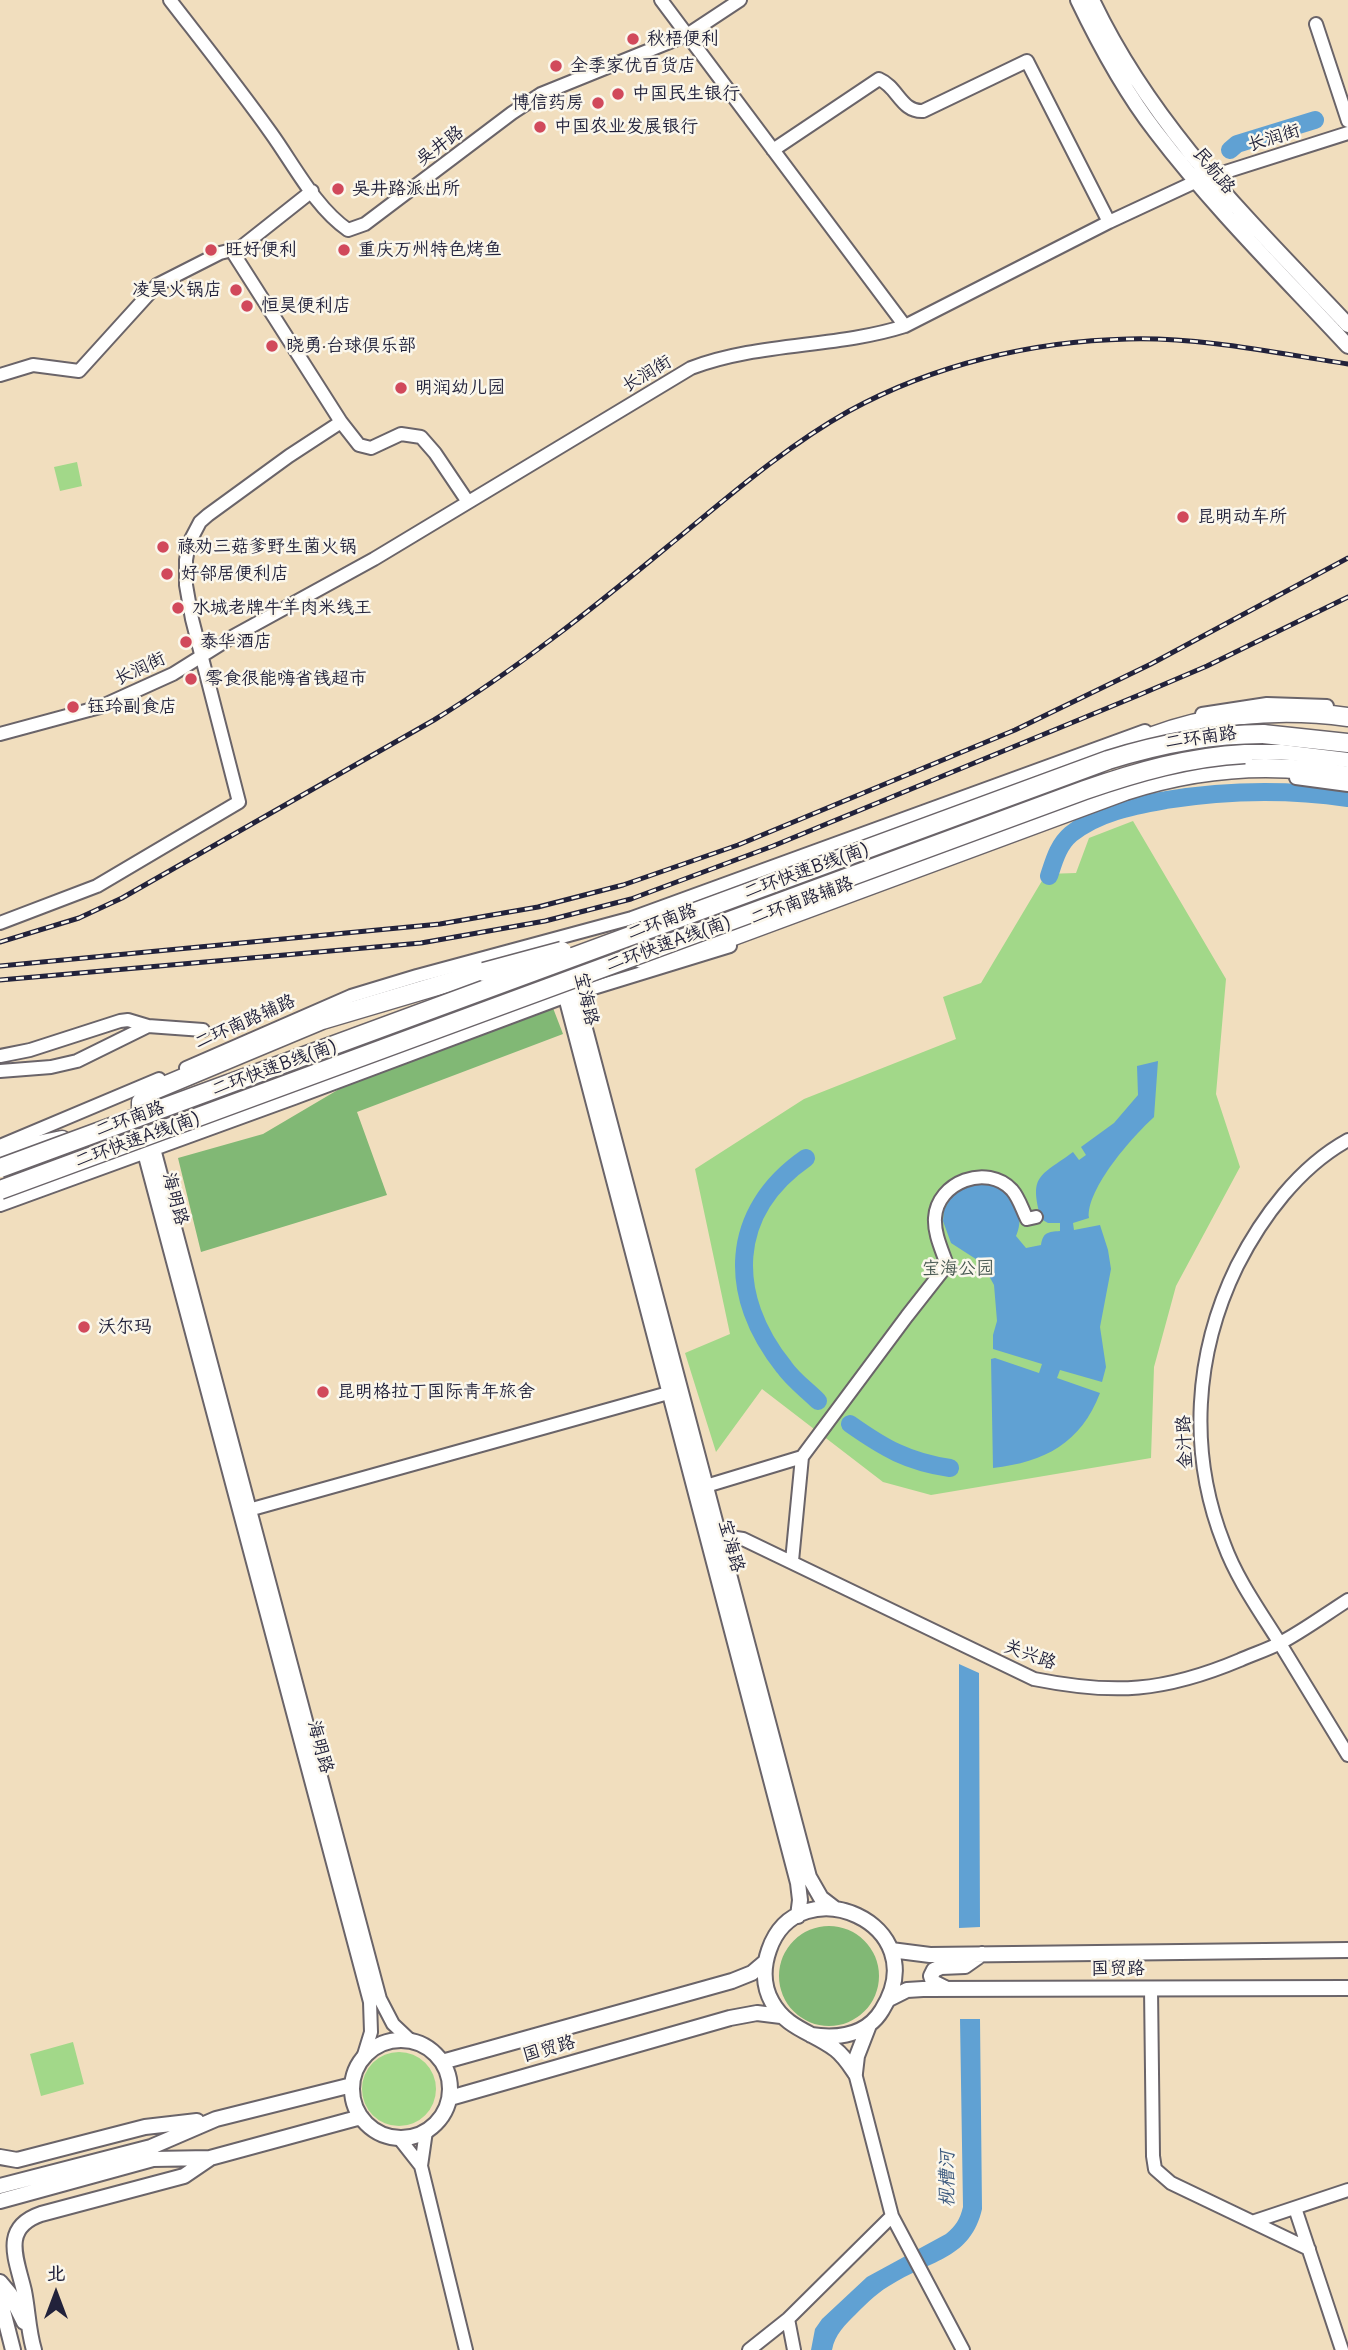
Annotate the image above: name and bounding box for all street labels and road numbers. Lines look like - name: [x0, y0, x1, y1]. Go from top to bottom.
- street label: 长润街: [1245, 120, 1303, 156]
- street label: 吴井路: [412, 121, 468, 171]
- street label: 民航路: [1188, 143, 1240, 199]
- street label: 长润街: [618, 351, 676, 397]
- street label: 长润街: [111, 648, 169, 690]
- street label: 二环南路: [1164, 722, 1238, 754]
- street label: 二环快速B线(南): [741, 839, 871, 903]
- street label: 二环南路辅路: [748, 872, 856, 930]
- street label: 二环南路: [624, 900, 700, 944]
- street label: 二环快速A线(南): [603, 912, 733, 976]
- street label: 宝海路: [569, 970, 603, 1028]
- street label: 二环南路辅路: [191, 990, 299, 1054]
- street label: 二环快速B线(南): [209, 1036, 339, 1100]
- street label: 二环南路: [92, 1097, 168, 1141]
- street label: 二环快速A线(南): [72, 1108, 202, 1172]
- street label: 海明路: [158, 1170, 192, 1228]
- street label: 金汁路: [1173, 1414, 1197, 1470]
- street label: 宝海路: [714, 1517, 748, 1575]
- street label: 关兴路: [1001, 1636, 1059, 1674]
- street label: 海明路: [303, 1718, 337, 1776]
- street label: 国贸路: [1091, 1958, 1145, 1980]
- street label: 国贸路: [520, 2031, 578, 2067]

